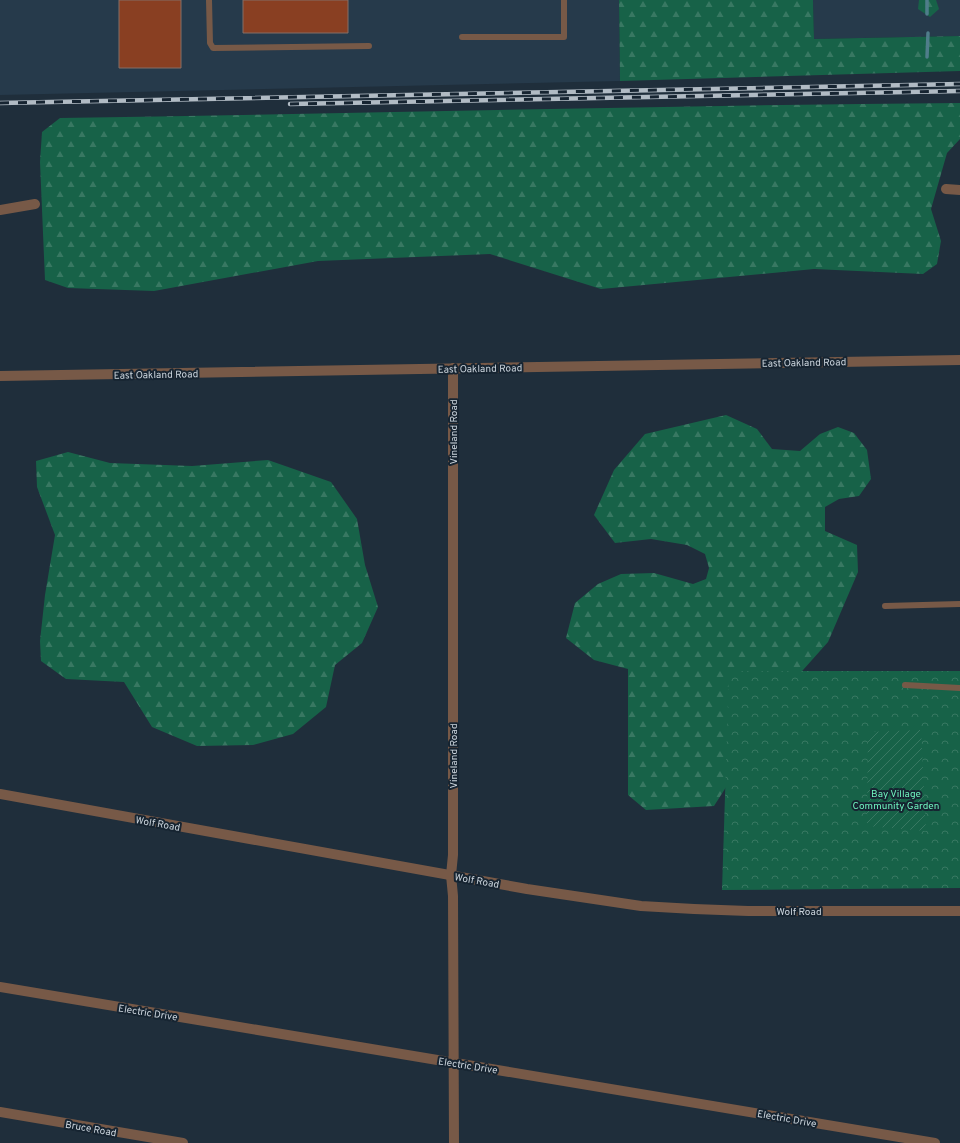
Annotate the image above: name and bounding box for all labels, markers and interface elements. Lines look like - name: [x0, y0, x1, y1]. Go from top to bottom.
- street label: East Oakland Road: [762, 356, 846, 371]
- street label: East Oakland Road: [438, 362, 522, 377]
- street label: East Oakland Road: [114, 368, 198, 383]
- street label: Vineland Road: [448, 399, 461, 465]
- street label: Vineland Road: [448, 723, 461, 789]
- park label: Bay Village Community Garden: [853, 788, 939, 813]
- street label: Wolf Road: [134, 814, 181, 835]
- street label: Wolf Road: [453, 871, 500, 892]
- street label: Wolf Road: [776, 906, 822, 919]
- street label: Electric Drive: [117, 1002, 178, 1025]
- street label: Electric Drive: [437, 1055, 498, 1078]
- street label: Electric Drive: [756, 1108, 817, 1131]
- street label: Bruce Road: [64, 1119, 117, 1140]

